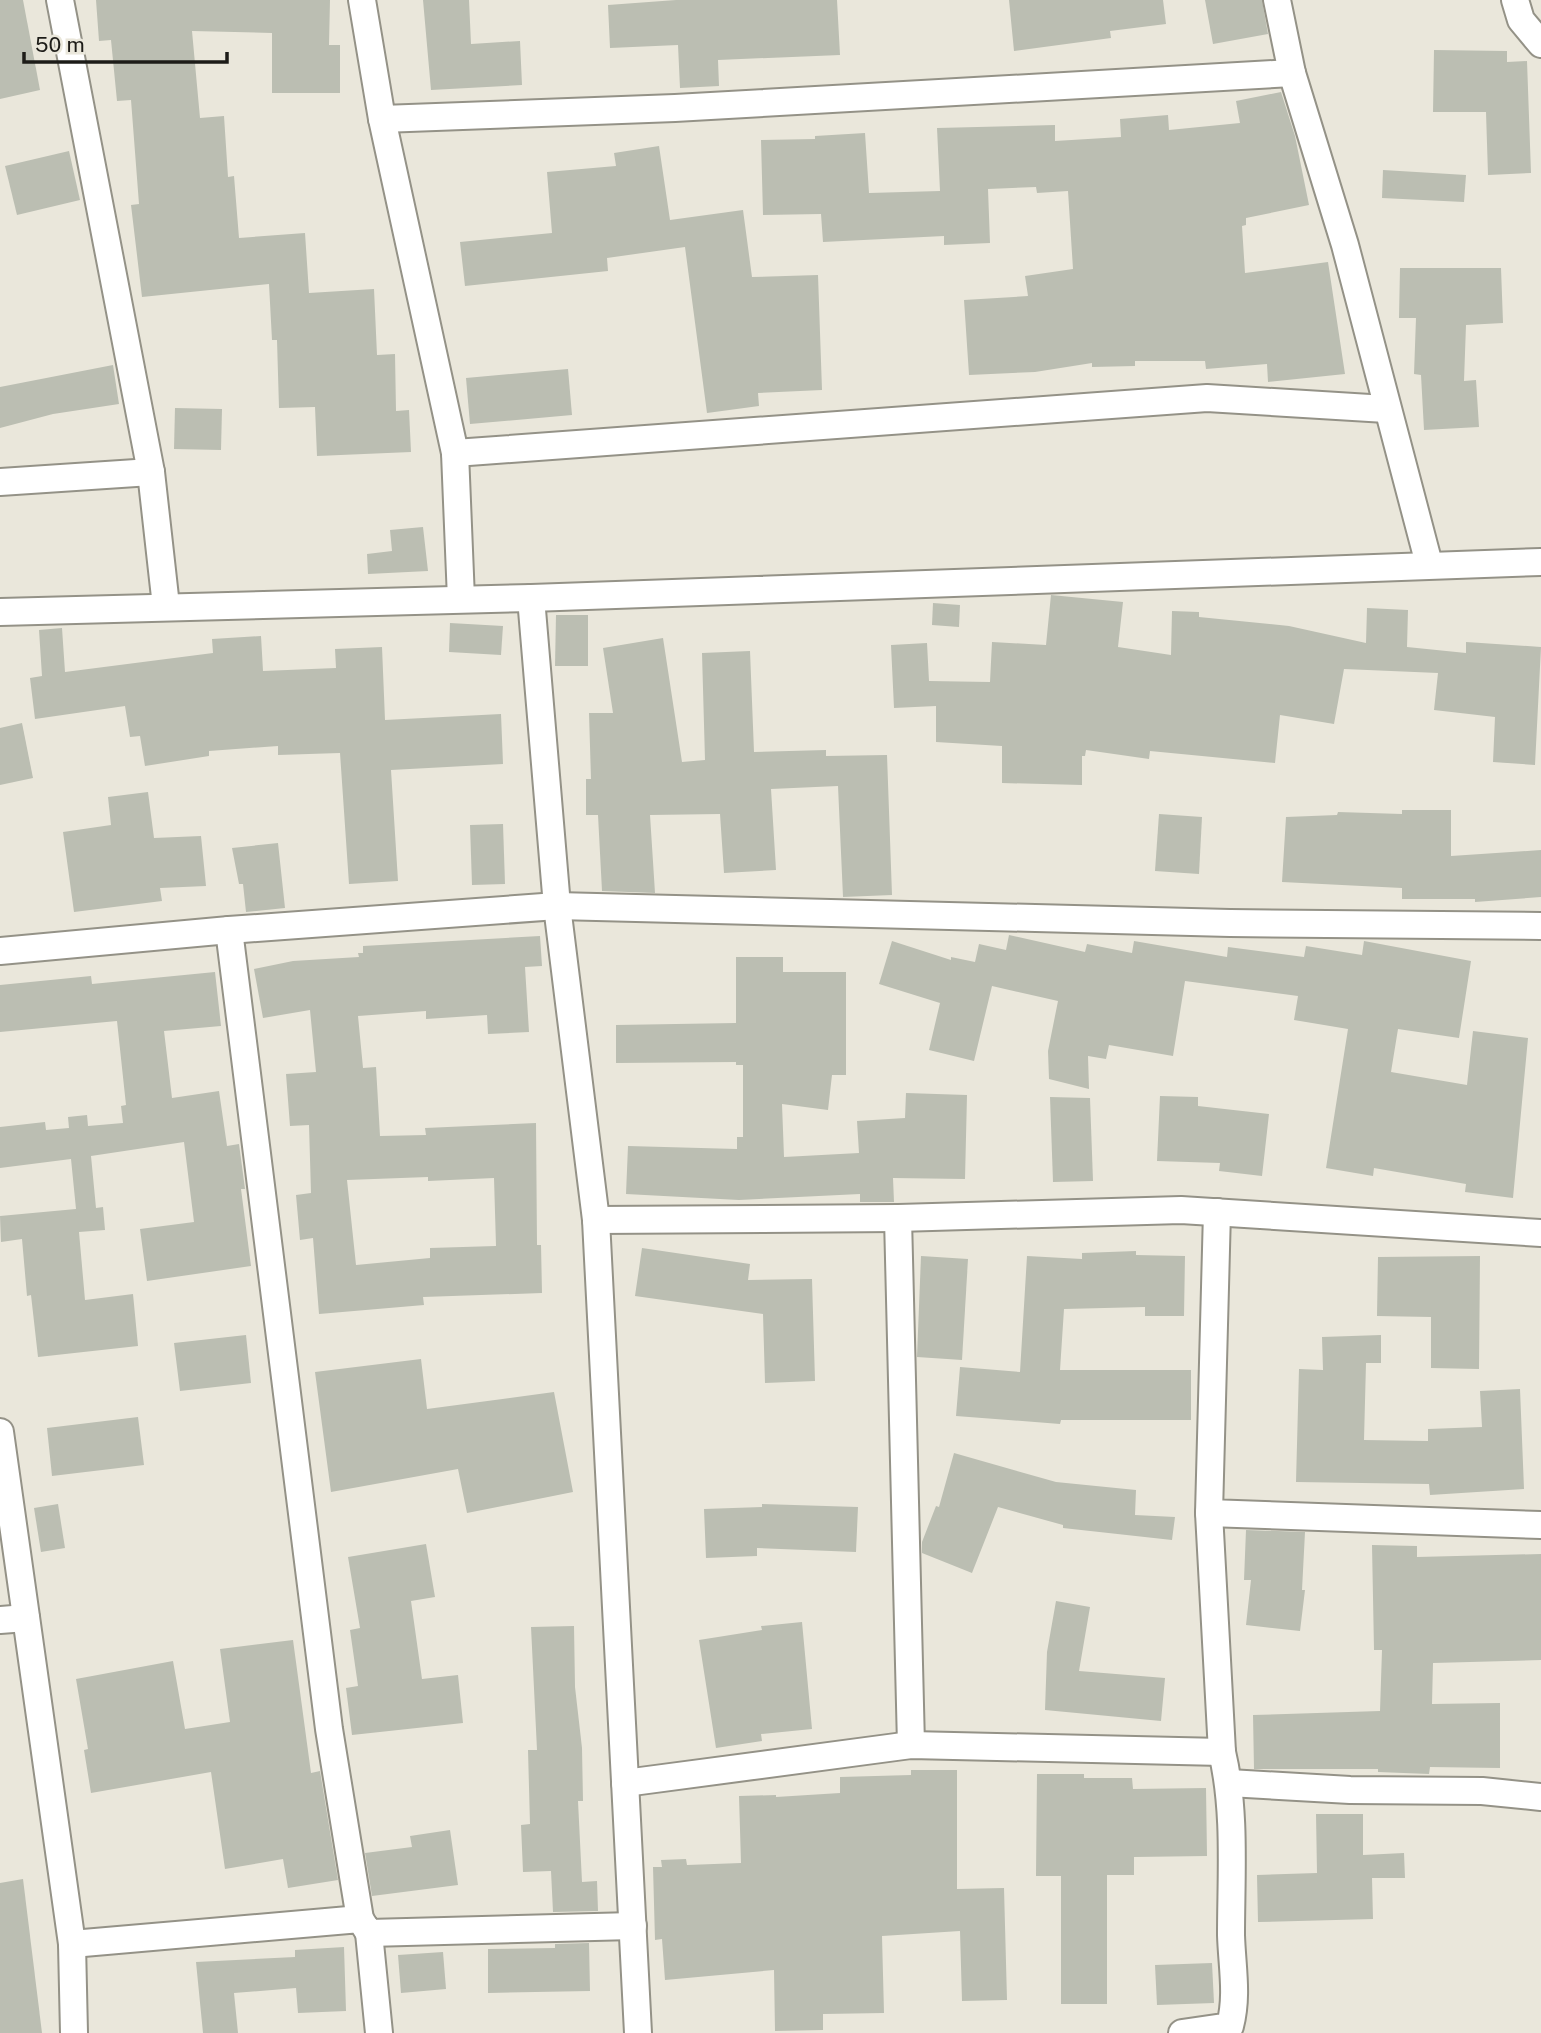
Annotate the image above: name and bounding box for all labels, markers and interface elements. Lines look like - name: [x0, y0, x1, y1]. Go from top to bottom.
- scale bar: [24, 21, 228, 65]
- text: 50 m: [35, 32, 85, 57]

